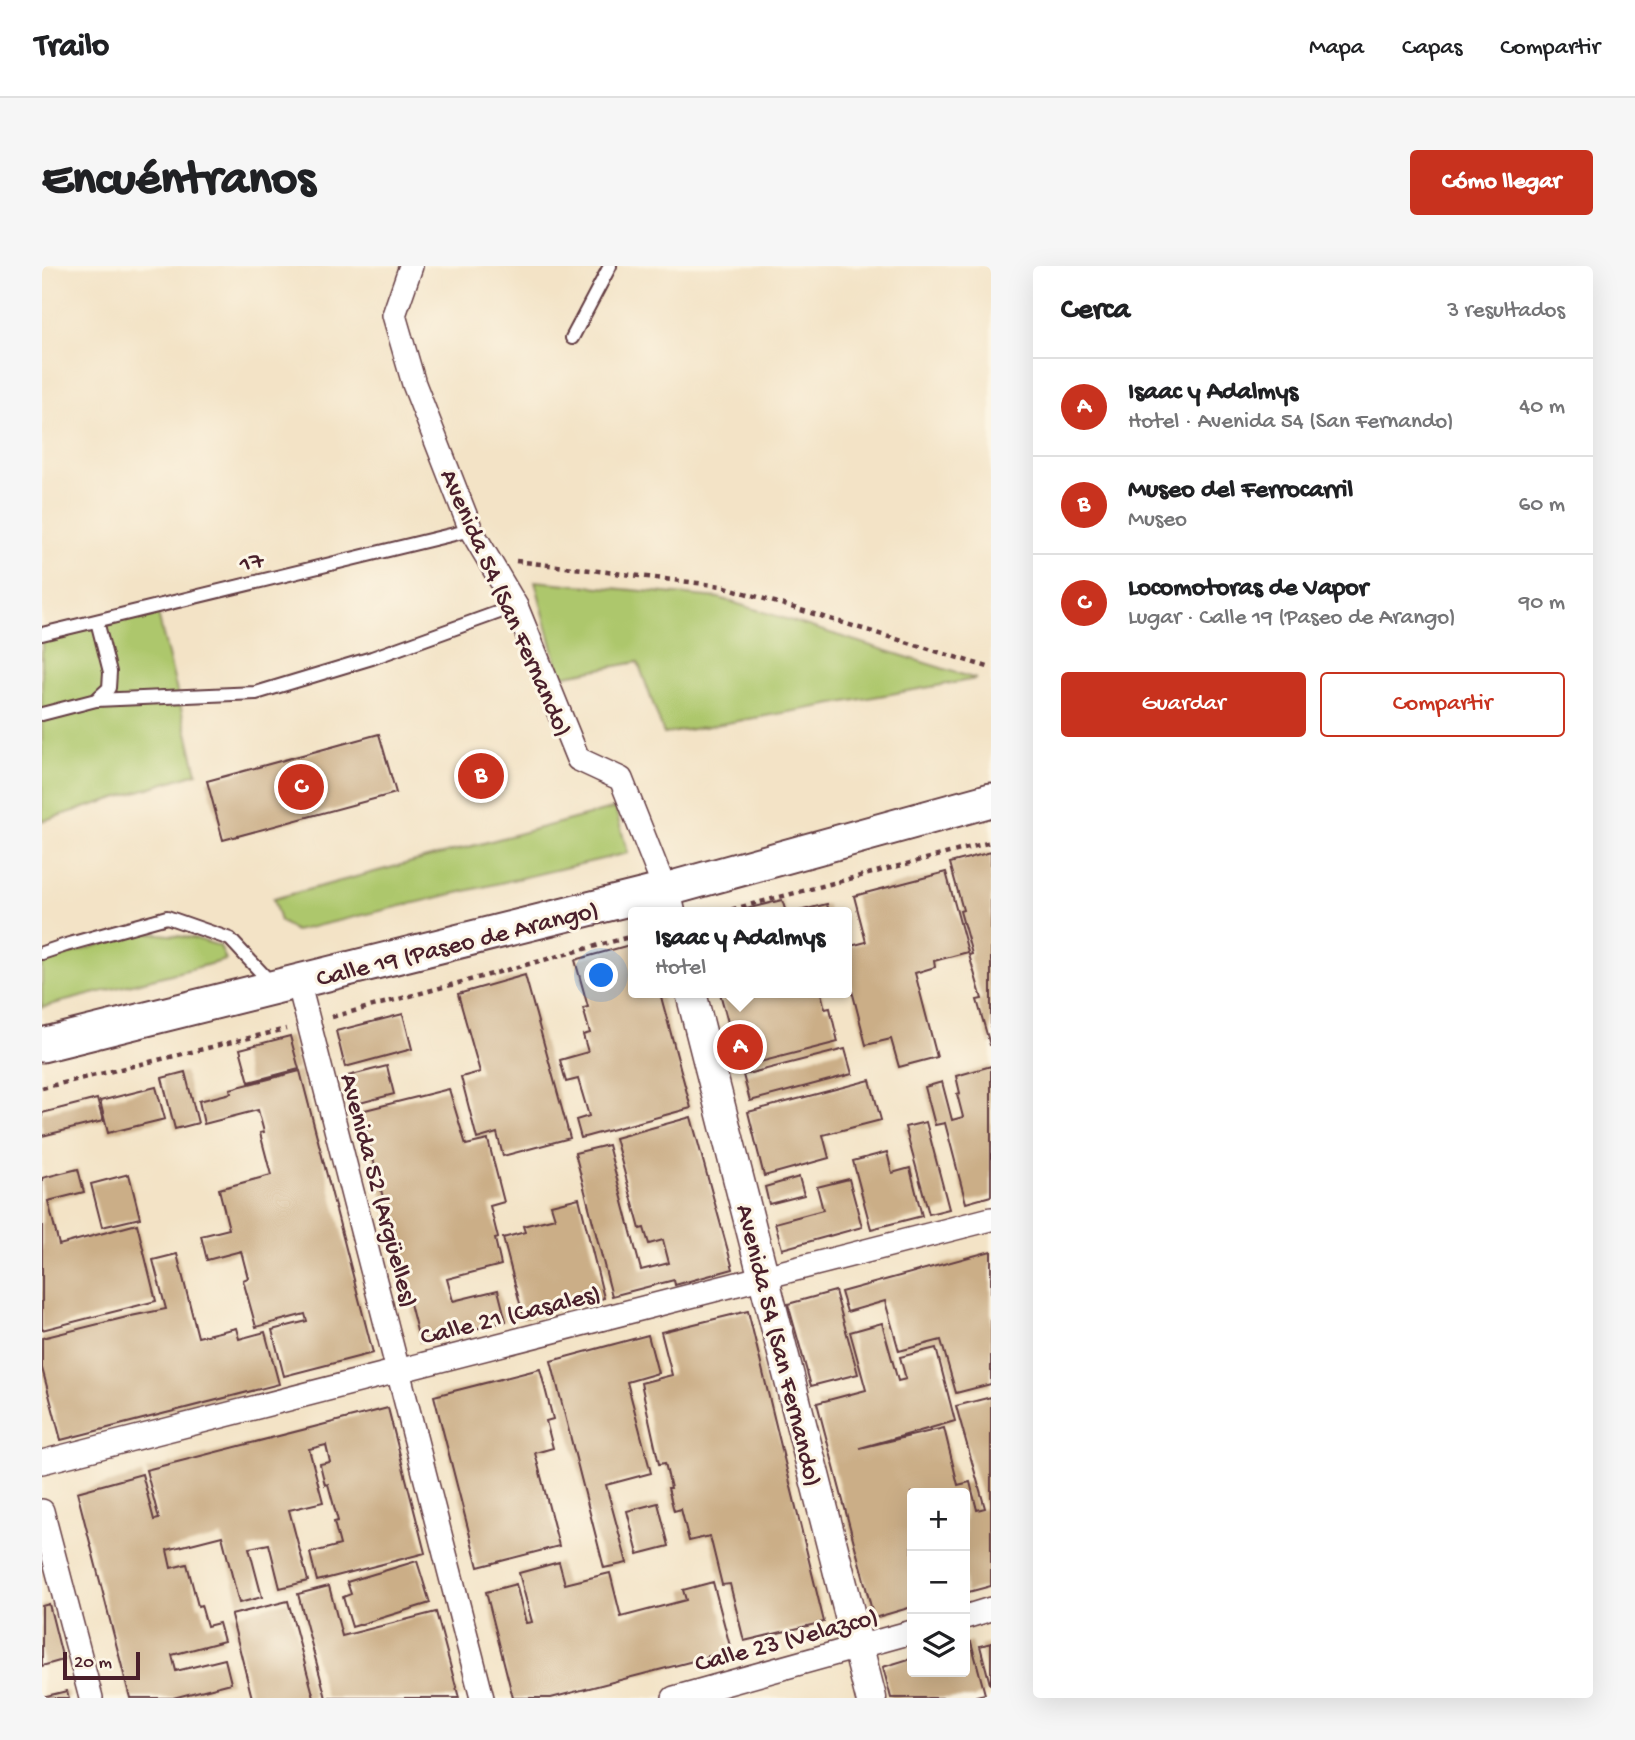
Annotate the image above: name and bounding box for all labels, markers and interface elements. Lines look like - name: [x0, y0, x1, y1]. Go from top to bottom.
- text: Trailo: [35, 29, 109, 67]
- text: Mapa: [1309, 34, 1364, 63]
- text: Capas: [1402, 34, 1462, 63]
- text: Compartir: [1500, 34, 1600, 63]
- button: Cómo llegar: [1410, 150, 1593, 215]
- text: Encuéntranos: [42, 153, 315, 211]
- text: Cerca: [1061, 294, 1130, 329]
- text: 3 resultados: [1447, 298, 1565, 325]
- text: Isaac y Adalmys: [1128, 378, 1298, 409]
- text: A: [1077, 394, 1091, 421]
- text: 40 m: [1519, 394, 1565, 421]
- text: Hotel · Avenida 54 (San Fernando): [1128, 409, 1454, 436]
- street label: Avenida 54 (San Fernando): [431, 465, 577, 742]
- text: Museo del Ferrocarril: [1128, 476, 1353, 507]
- text: B: [1078, 492, 1090, 519]
- text: 60 m: [1519, 492, 1565, 519]
- text: Museo: [1128, 507, 1187, 534]
- street label: 17: [236, 546, 269, 583]
- text: Locomotoras de Vapor: [1128, 574, 1368, 605]
- text: C: [1078, 590, 1090, 617]
- text: 90 m: [1519, 590, 1565, 617]
- text: Lugar · Calle 19 (Paseo de Arango): [1128, 605, 1456, 632]
- button: Guardar: [1061, 672, 1306, 737]
- button: Compartir: [1320, 672, 1565, 737]
- pin: B: [458, 750, 504, 802]
- pin: C: [278, 761, 324, 813]
- street label: Calle 19 (Paseo de Arango): [314, 896, 602, 996]
- popup: [628, 907, 852, 998]
- text: Isaac y Adalmys: [655, 924, 825, 955]
- text: Hotel: [655, 955, 706, 982]
- your location: [584, 958, 618, 992]
- pin: A: [717, 1021, 763, 1073]
- street label: Avenida 52 (Argüelles): [331, 1071, 423, 1311]
- street label: Avenida 54 (San Fernando): [727, 1202, 827, 1490]
- street label: Calle 21 (Casales): [418, 1280, 605, 1355]
- map controls: [907, 1488, 970, 1677]
- button: +: [907, 1488, 970, 1551]
- button: −: [907, 1551, 970, 1614]
- street label: Calle 23 (Velazco): [692, 1603, 882, 1682]
- button: layers: [907, 1614, 970, 1677]
- scale bar: [63, 1649, 140, 1681]
- text: 20 m: [74, 1652, 112, 1675]

